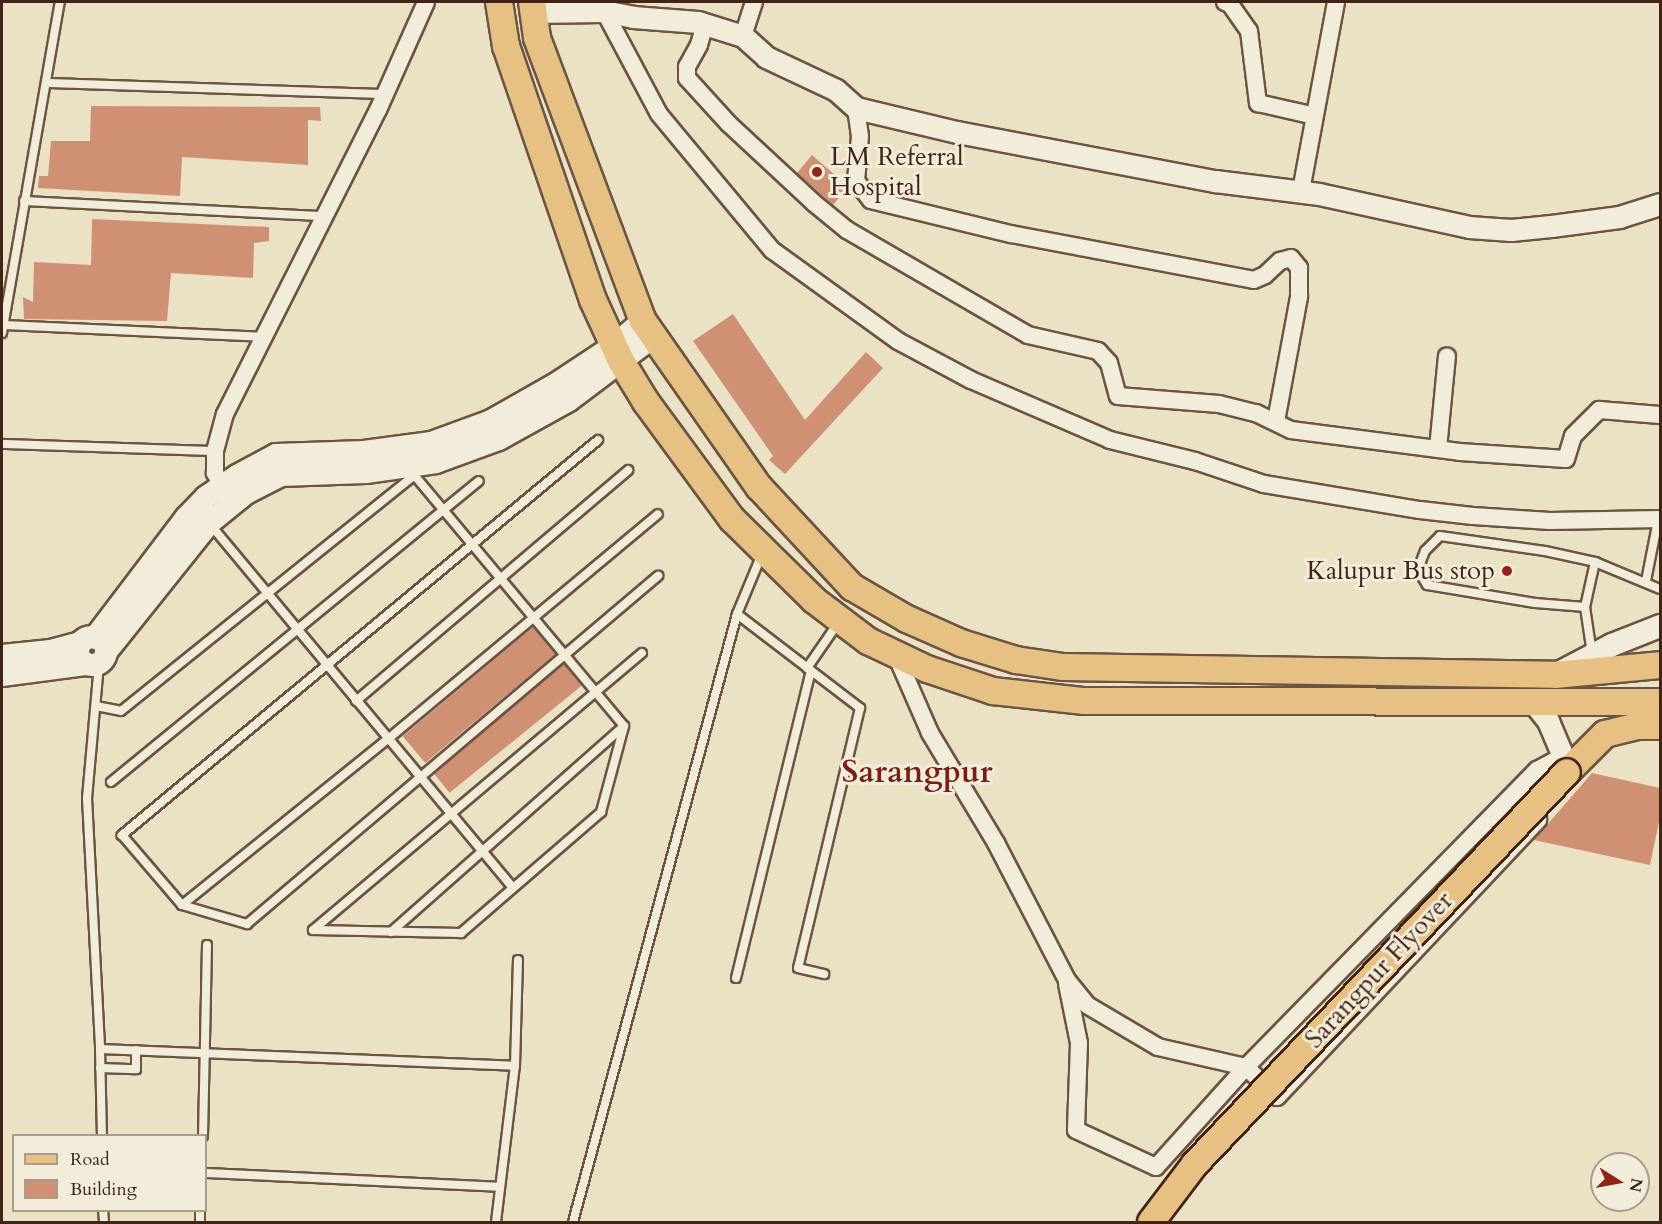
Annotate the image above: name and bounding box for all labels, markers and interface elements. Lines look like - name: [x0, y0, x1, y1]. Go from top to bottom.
- place label: LM Referral Hospital: [830, 141, 964, 202]
- marker: LM Referral Hospital: [808, 163, 826, 181]
- place label: Kalupur Bus stop: [1307, 555, 1495, 587]
- marker: Kalupur Bus stop: [1500, 564, 1514, 578]
- district label: Sarangpur: [841, 753, 993, 791]
- street label: Sarangpur Flyover: [1299, 885, 1459, 1055]
- legend: [12, 1134, 207, 1212]
- text: Road: [70, 1147, 110, 1172]
- north arrow: [1590, 1152, 1650, 1212]
- text: N: [1624, 1176, 1648, 1194]
- text: Building: [70, 1177, 137, 1202]

